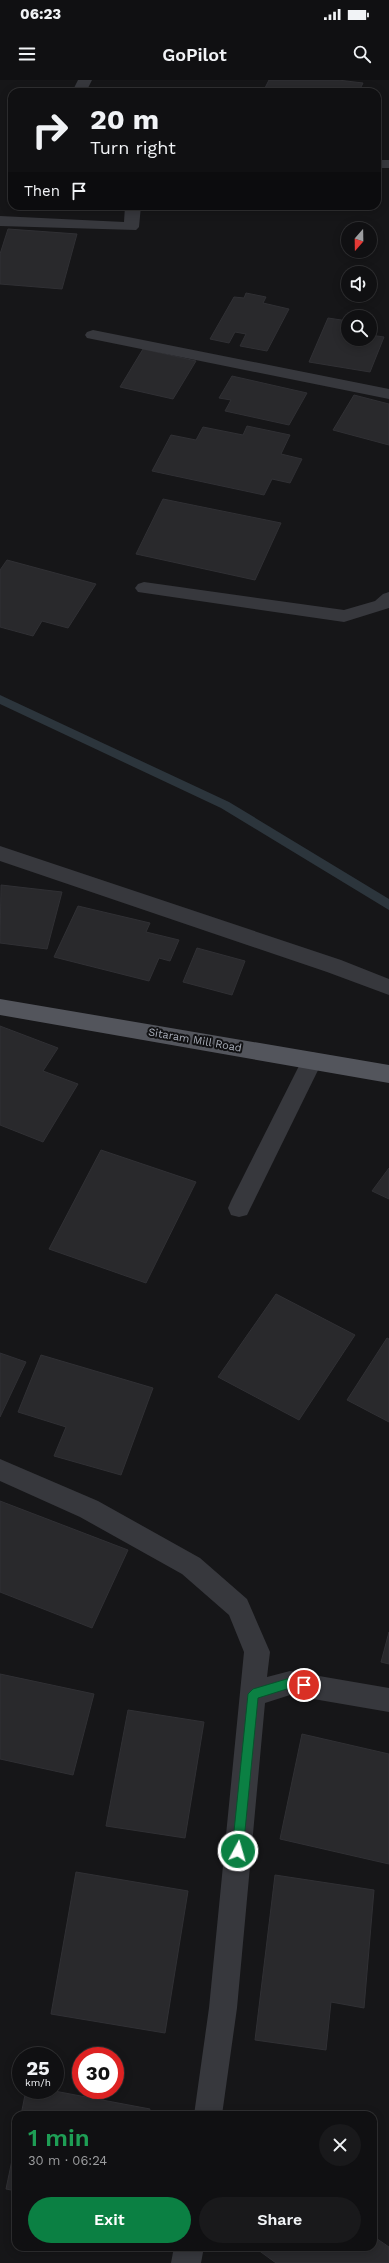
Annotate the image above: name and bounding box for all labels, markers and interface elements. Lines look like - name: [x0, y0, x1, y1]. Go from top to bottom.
- text: 06:23: [20, 5, 61, 23]
- icon: menu: [16, 43, 38, 65]
- icon: search: [351, 43, 373, 65]
- text: GoPilot: [162, 44, 227, 65]
- text: 20 m: [90, 103, 159, 136]
- icon: right: [24, 104, 76, 156]
- text: Turn right: [90, 137, 176, 158]
- icon: arrive: [68, 180, 90, 202]
- text: Then: [24, 182, 60, 200]
- north arrow: [341, 222, 377, 258]
- map controls: [341, 222, 377, 346]
- button: sound: [341, 266, 377, 302]
- button: search: [341, 310, 377, 346]
- street label: Sitaram Mill Road: [147, 1025, 243, 1055]
- pin: [287, 1668, 321, 1702]
- icon: arrive: [293, 1674, 315, 1696]
- position arrow: [217, 1830, 259, 1872]
- speed limit sign: 30: [72, 2047, 124, 2099]
- text: 25: [26, 2056, 50, 2080]
- text: km/h: [25, 2077, 51, 2088]
- text: 1 min: [28, 2124, 90, 2152]
- button: close: [319, 2124, 361, 2166]
- text: 30 m · 06:24: [28, 2153, 107, 2168]
- button: Exit: [28, 2197, 191, 2243]
- button: Share: [199, 2197, 361, 2243]

